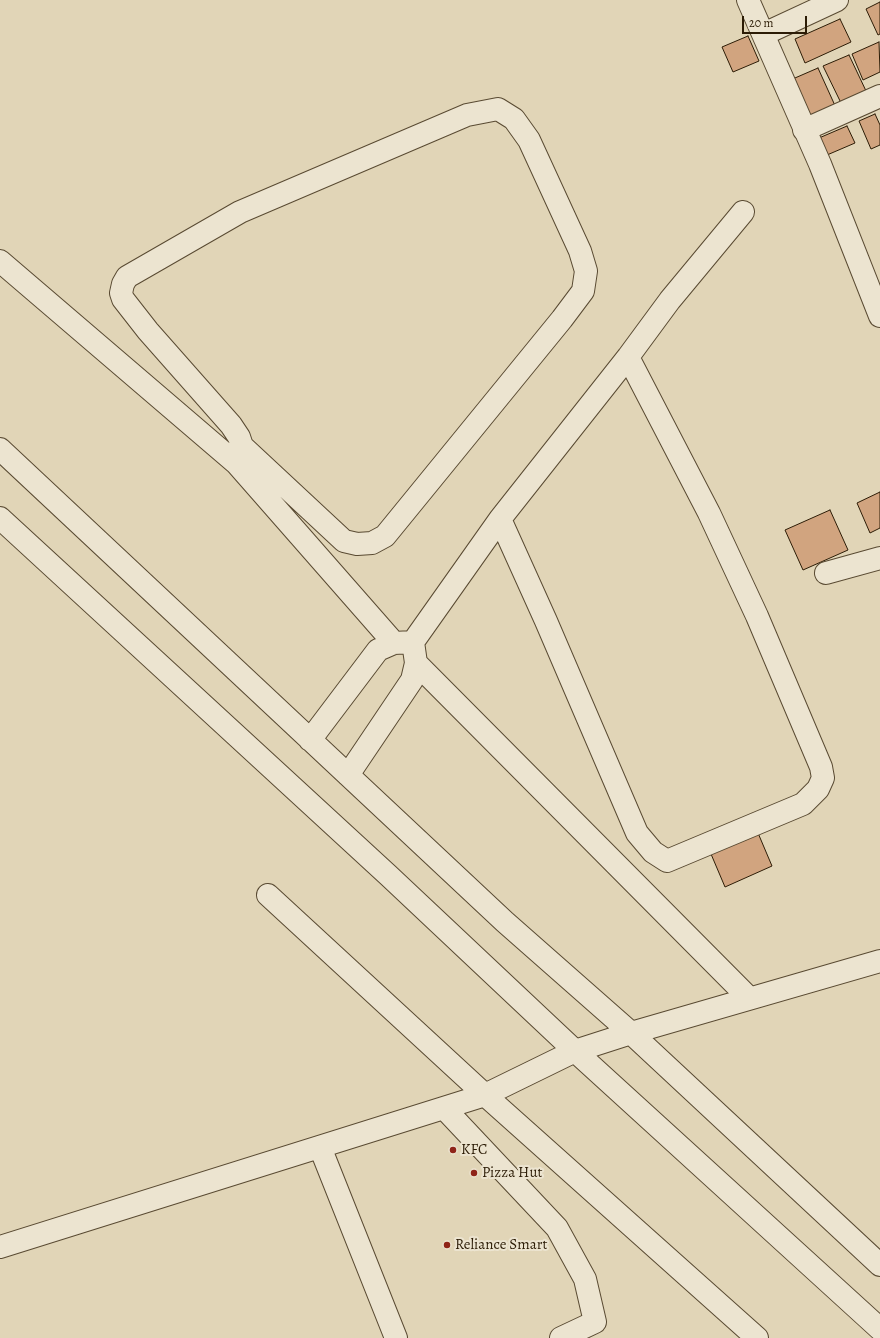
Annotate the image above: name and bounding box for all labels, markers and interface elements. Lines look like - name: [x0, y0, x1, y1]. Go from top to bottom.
- scale bar: [744, 8, 809, 34]
- text: 20 m: [749, 15, 773, 31]
- place label: KFC: [461, 1141, 487, 1159]
- marker: KFC: [448, 1145, 458, 1155]
- place label: Pizza Hut: [482, 1164, 542, 1182]
- marker: Pizza Hut: [469, 1168, 479, 1178]
- place label: Reliance Smart: [455, 1236, 547, 1254]
- marker: Reliance Smart: [442, 1240, 452, 1250]

